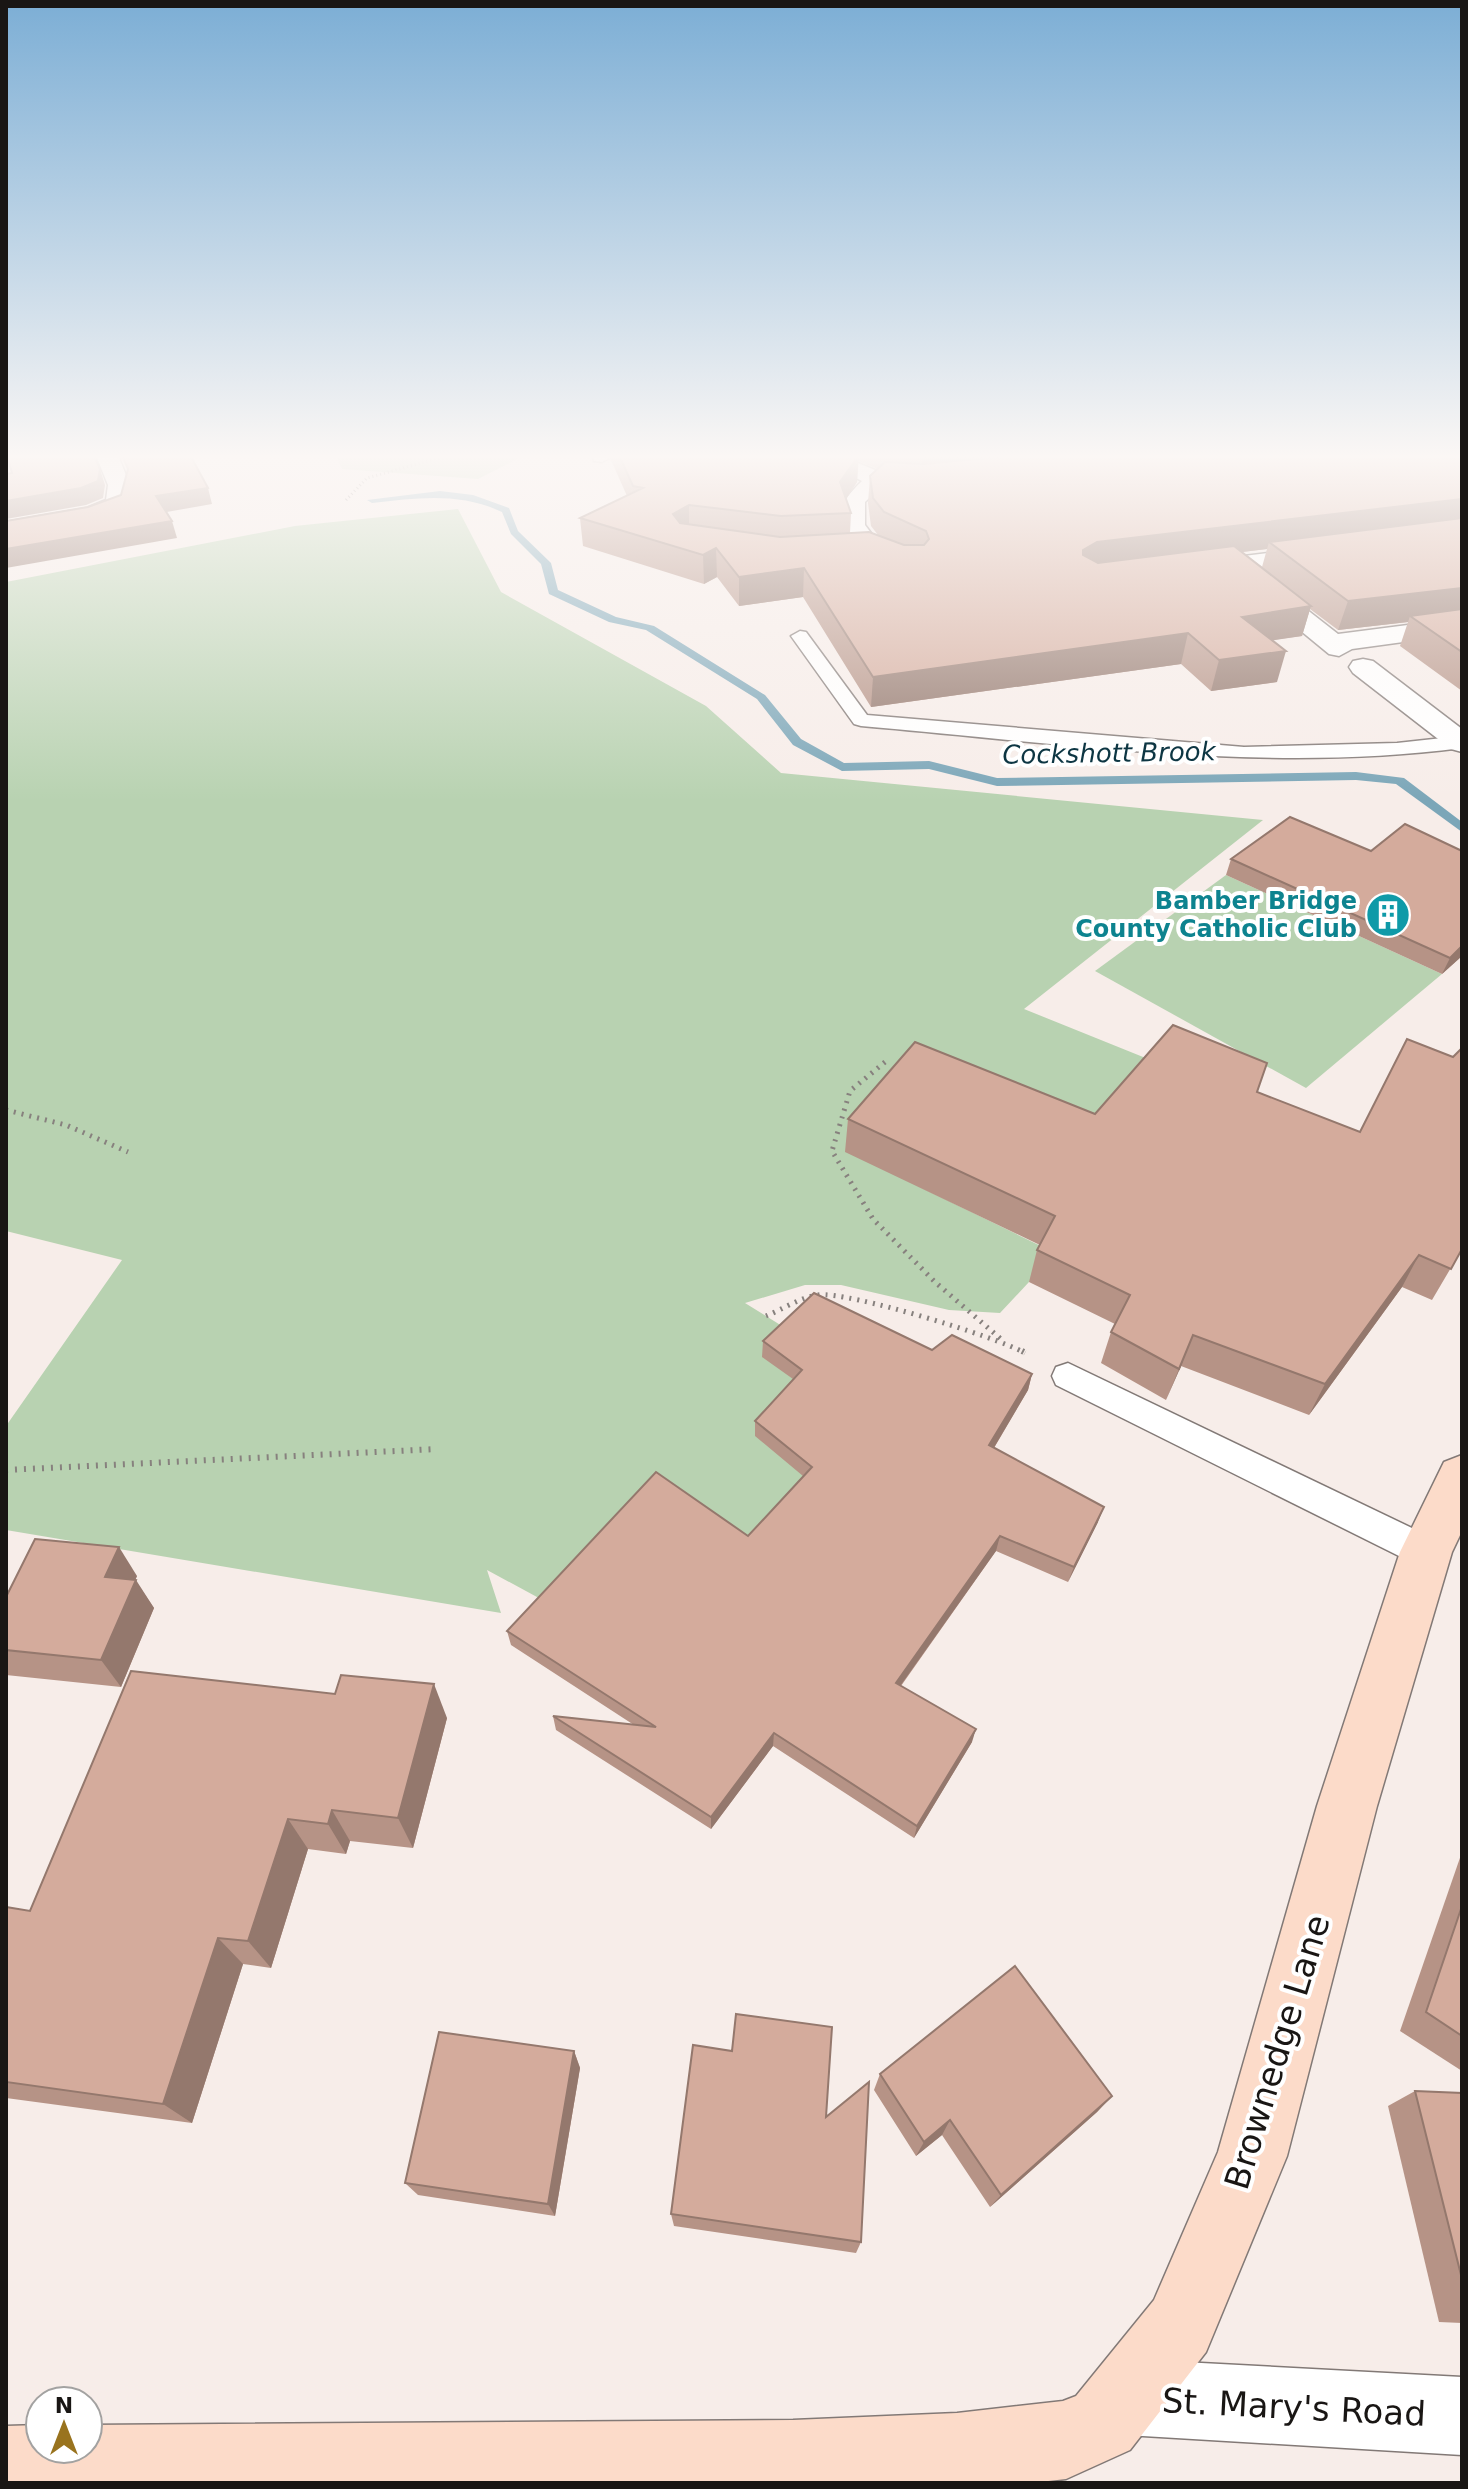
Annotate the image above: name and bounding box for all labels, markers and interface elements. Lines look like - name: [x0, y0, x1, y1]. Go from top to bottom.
- water label: Cockshott Brook: [1002, 736, 1217, 770]
- place label: Bamber Bridge County Catholic Club: [1075, 887, 1357, 943]
- building icon: Bamber Bridge County Catholic Club: [1364, 891, 1412, 939]
- street label: Brownedge Lane: [1216, 1910, 1338, 2194]
- street label: St. Mary's Road: [1161, 2380, 1427, 2434]
- north arrow: [24, 2385, 104, 2465]
- text: N: [55, 2393, 73, 2418]

